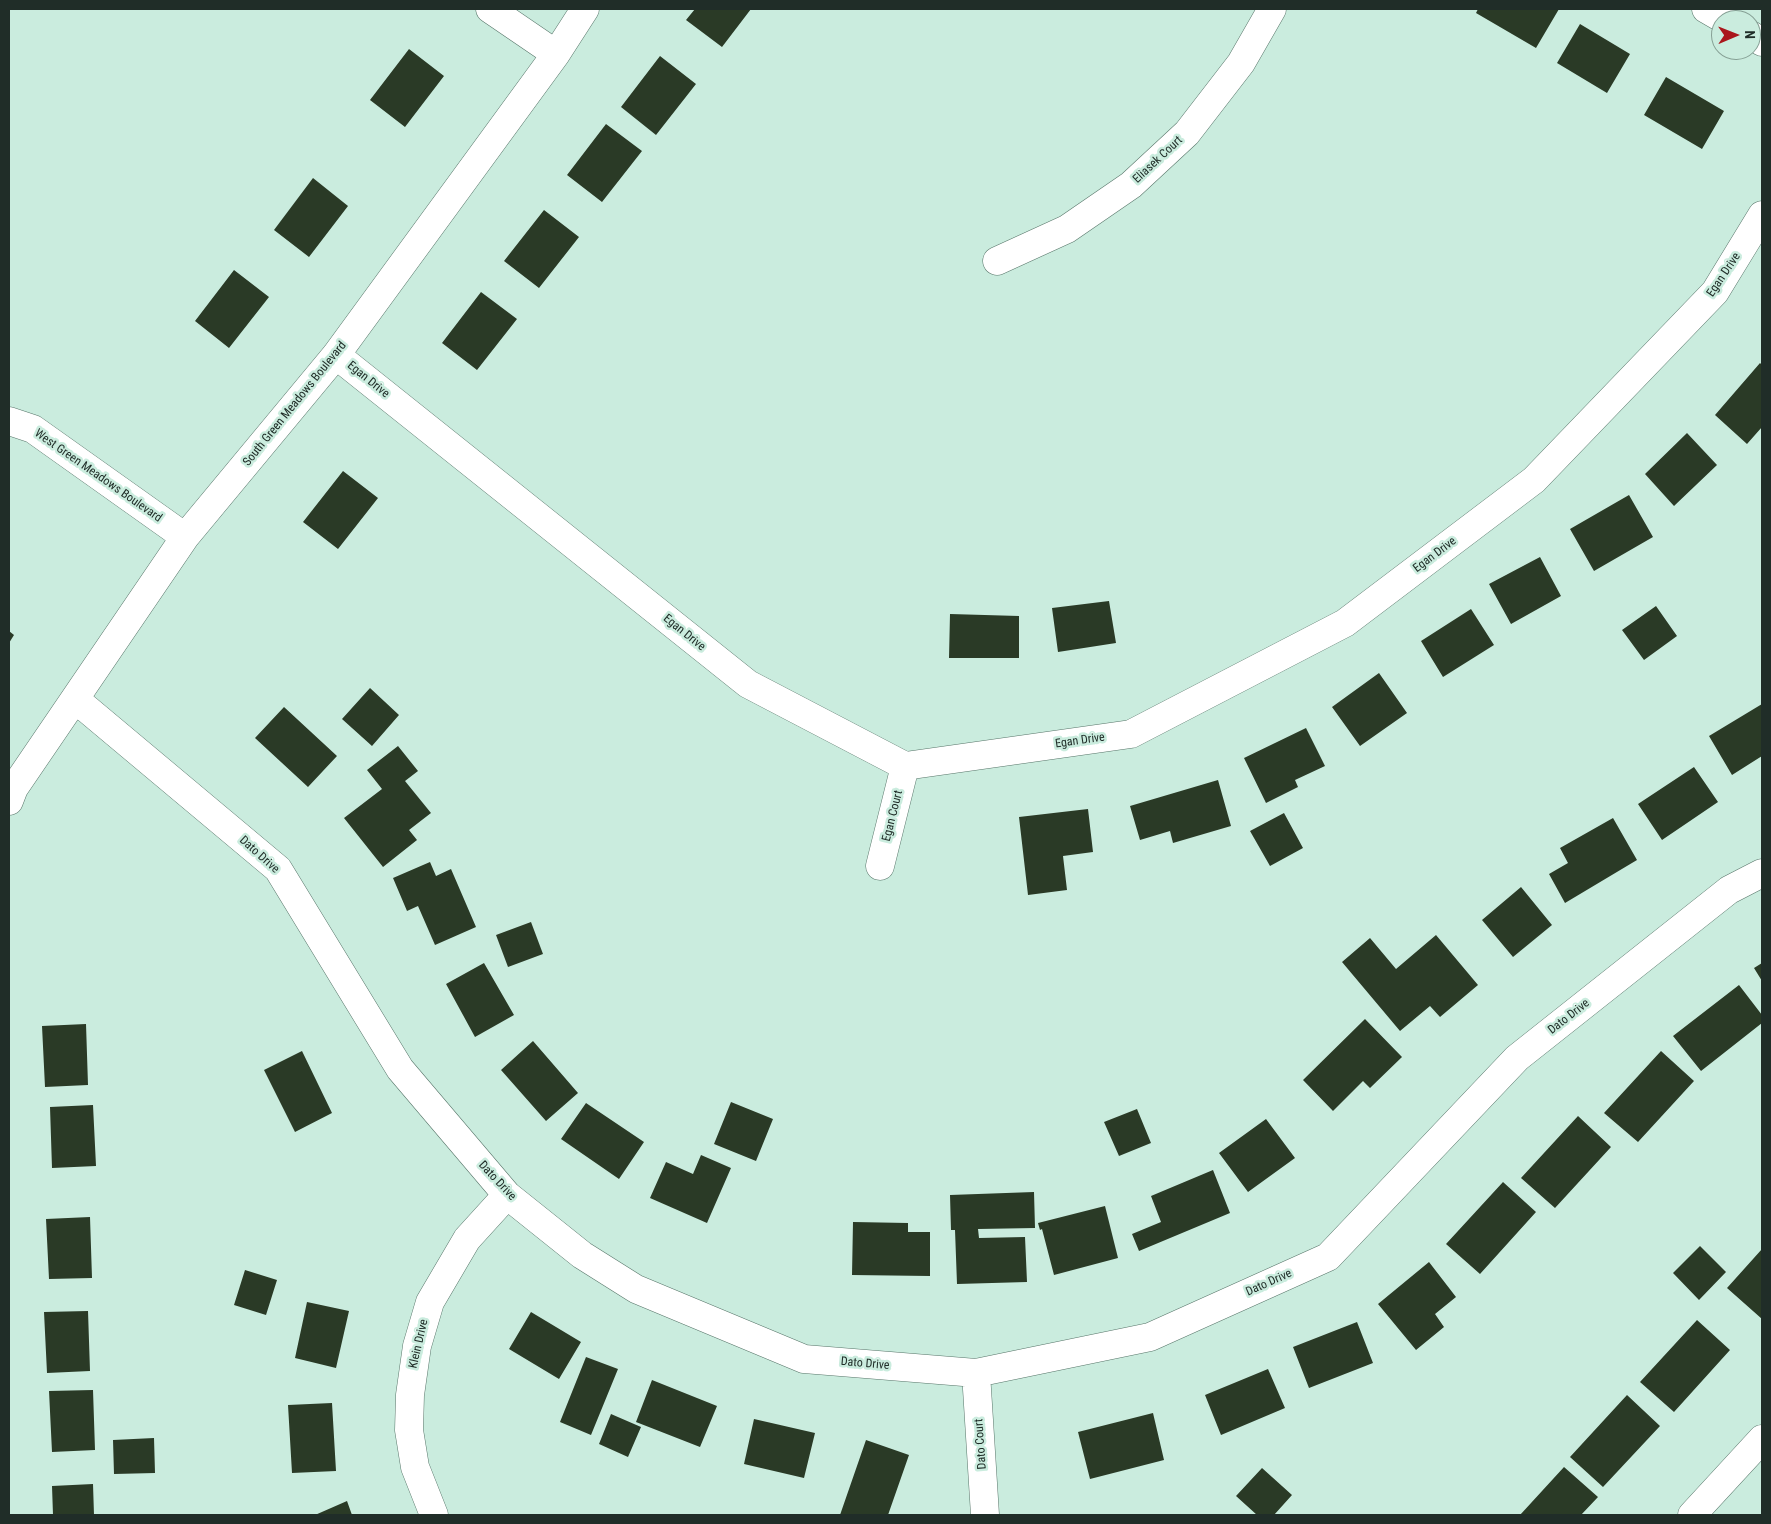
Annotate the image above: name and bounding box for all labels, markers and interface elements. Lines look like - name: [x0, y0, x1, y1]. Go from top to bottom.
- north arrow: [1711, 10, 1761, 60]
- text: N: [1742, 30, 1758, 39]
- street label: Eliasek Court: [1130, 133, 1186, 187]
- street label: Egan Drive: [1704, 250, 1744, 300]
- street label: South Green Meadows Boulevard: [240, 339, 350, 469]
- street label: Egan Drive: [344, 359, 392, 401]
- street label: West Green Meadows Boulevard: [32, 426, 164, 526]
- street label: Egan Drive: [1411, 534, 1459, 576]
- street label: Egan Drive: [660, 612, 708, 654]
- street label: Egan Drive: [1054, 730, 1106, 752]
- street label: Egan Court: [880, 789, 906, 843]
- street label: Dato Drive: [236, 833, 282, 877]
- street label: Dato Drive: [1545, 996, 1593, 1038]
- street label: Dato Drive: [475, 1158, 519, 1204]
- street label: Dato Drive: [1244, 1267, 1294, 1299]
- street label: Klein Drive: [406, 1318, 432, 1370]
- street label: Dato Drive: [840, 1355, 890, 1373]
- street label: Dato Court: [972, 1418, 990, 1470]

